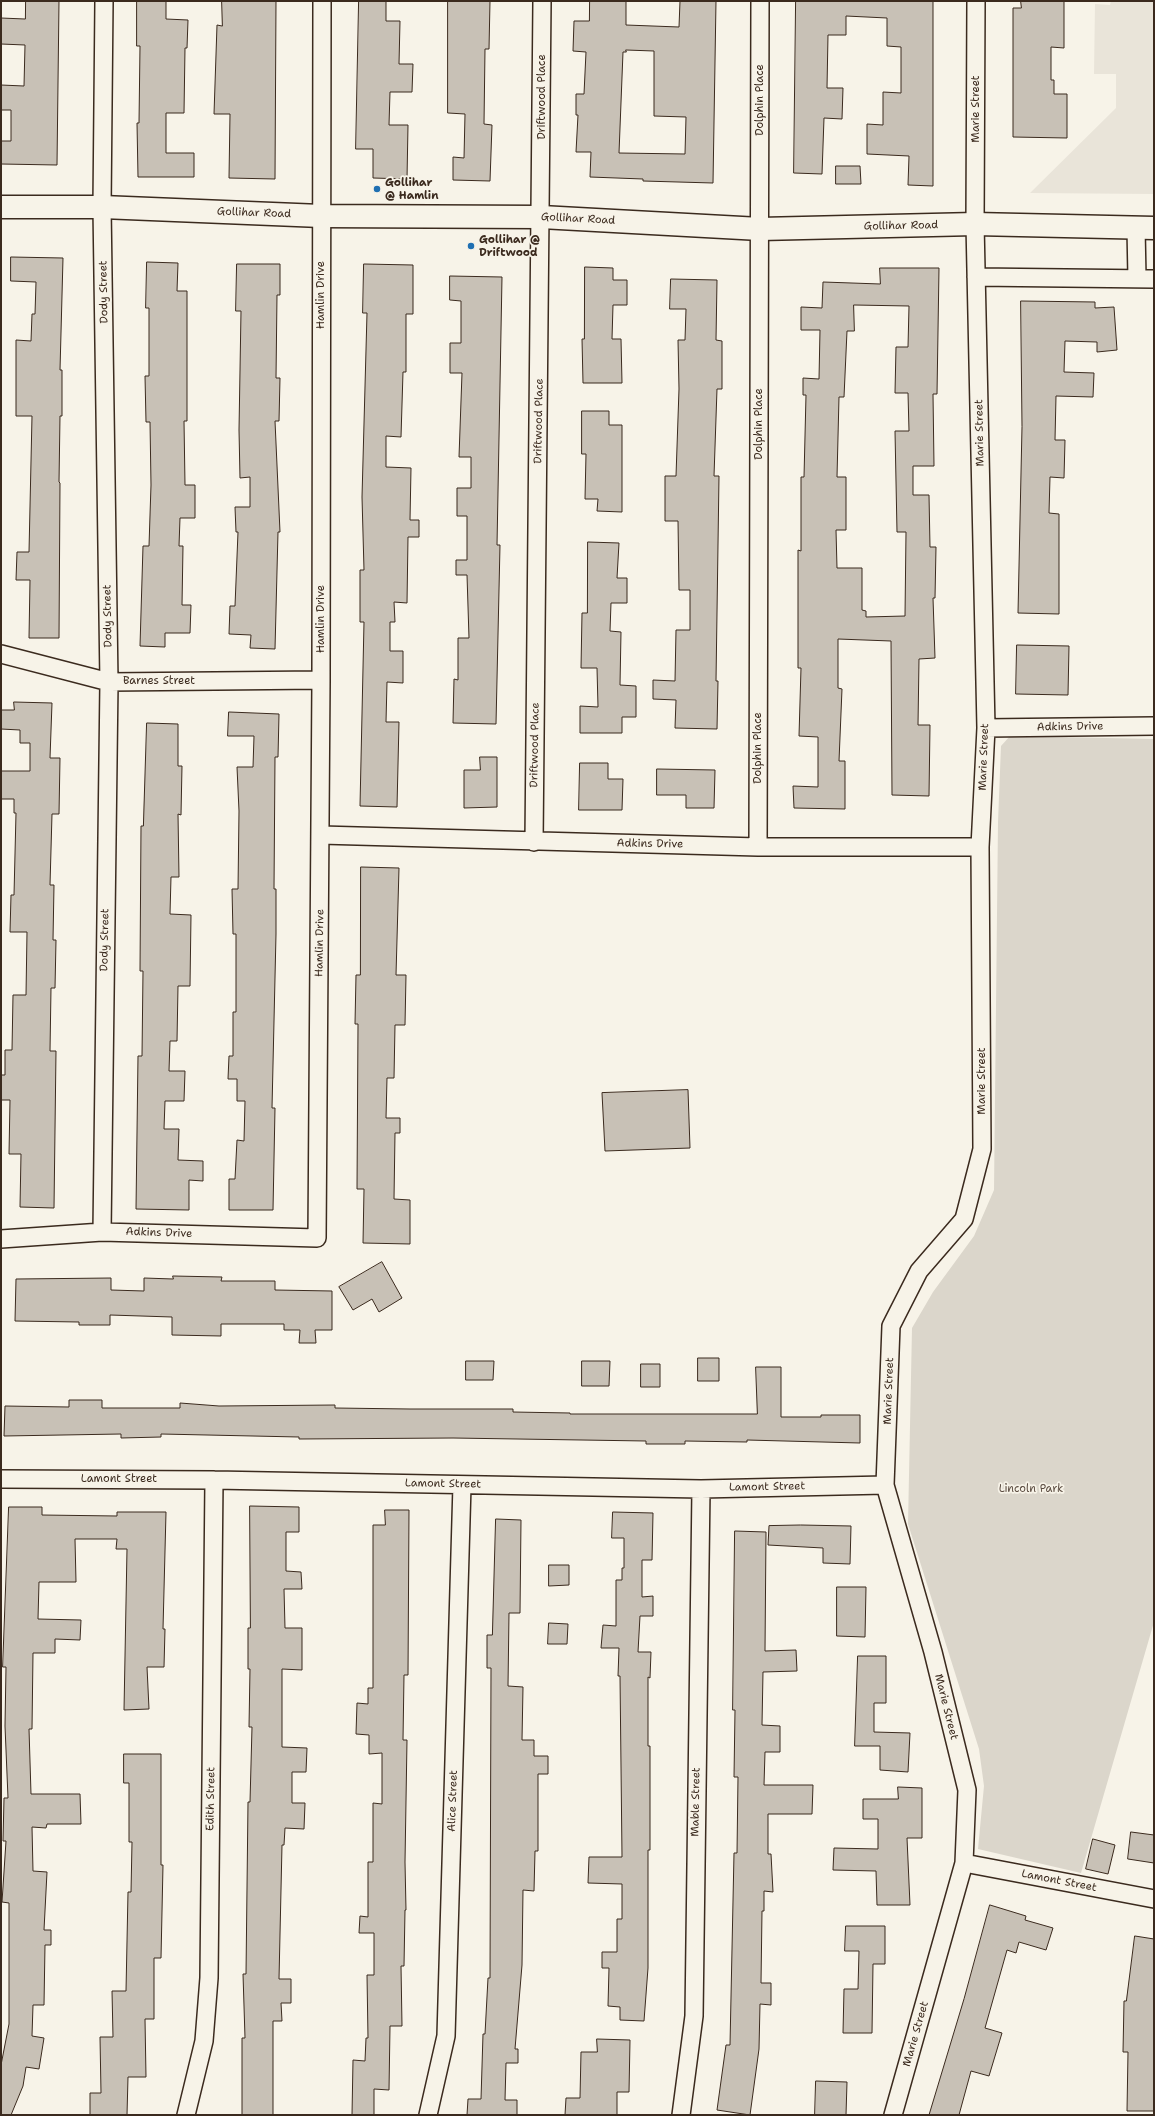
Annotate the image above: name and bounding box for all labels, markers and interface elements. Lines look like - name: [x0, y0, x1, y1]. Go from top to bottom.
- street label: Driftwood Place: [535, 54, 549, 140]
- street label: Dolphin Place: [753, 64, 767, 136]
- street label: Marie Street: [969, 75, 983, 143]
- place label: Gollihar @ Hamlin: [385, 176, 438, 202]
- marker: Gollihar @ Hamlin: [372, 184, 382, 194]
- street label: Gollihar Road: [217, 205, 291, 221]
- street label: Gollihar Road: [541, 210, 615, 228]
- street label: Gollihar Road: [864, 219, 938, 233]
- place label: Gollihar @ Driftwood: [479, 233, 540, 259]
- marker: Gollihar @ Driftwood: [466, 241, 476, 251]
- street label: Dody Street: [97, 260, 111, 324]
- street label: Hamlin Drive: [314, 261, 328, 329]
- street label: Driftwood Place: [532, 378, 546, 464]
- street label: Dolphin Place: [752, 388, 766, 460]
- street label: Marie Street: [973, 399, 987, 467]
- street label: Dody Street: [101, 584, 115, 648]
- street label: Hamlin Drive: [314, 585, 328, 653]
- street label: Barnes Street: [123, 674, 195, 688]
- street label: Driftwood Place: [528, 702, 542, 788]
- street label: Dolphin Place: [751, 712, 765, 784]
- street label: Adkins Drive: [1036, 720, 1104, 734]
- street label: Marie Street: [976, 723, 992, 791]
- street label: Adkins Drive: [616, 837, 684, 851]
- street label: Dody Street: [98, 908, 112, 972]
- street label: Hamlin Drive: [313, 909, 327, 977]
- street label: Marie Street: [975, 1047, 989, 1115]
- street label: Adkins Drive: [125, 1225, 193, 1241]
- street label: Marie Street: [881, 1357, 897, 1425]
- street label: Lamont Street: [81, 1472, 157, 1486]
- street label: Lamont Street: [405, 1477, 481, 1491]
- street label: Lamont Street: [729, 1480, 805, 1494]
- park label: Lincoln Park: [999, 1482, 1063, 1496]
- street label: Marie Street: [931, 1673, 961, 1741]
- street label: Edith Street: [204, 1767, 218, 1831]
- street label: Mable Street: [689, 1767, 703, 1837]
- street label: Alice Street: [445, 1770, 461, 1832]
- street label: Lamont Street: [1020, 1867, 1098, 1895]
- street label: Marie Street: [900, 2000, 932, 2068]

